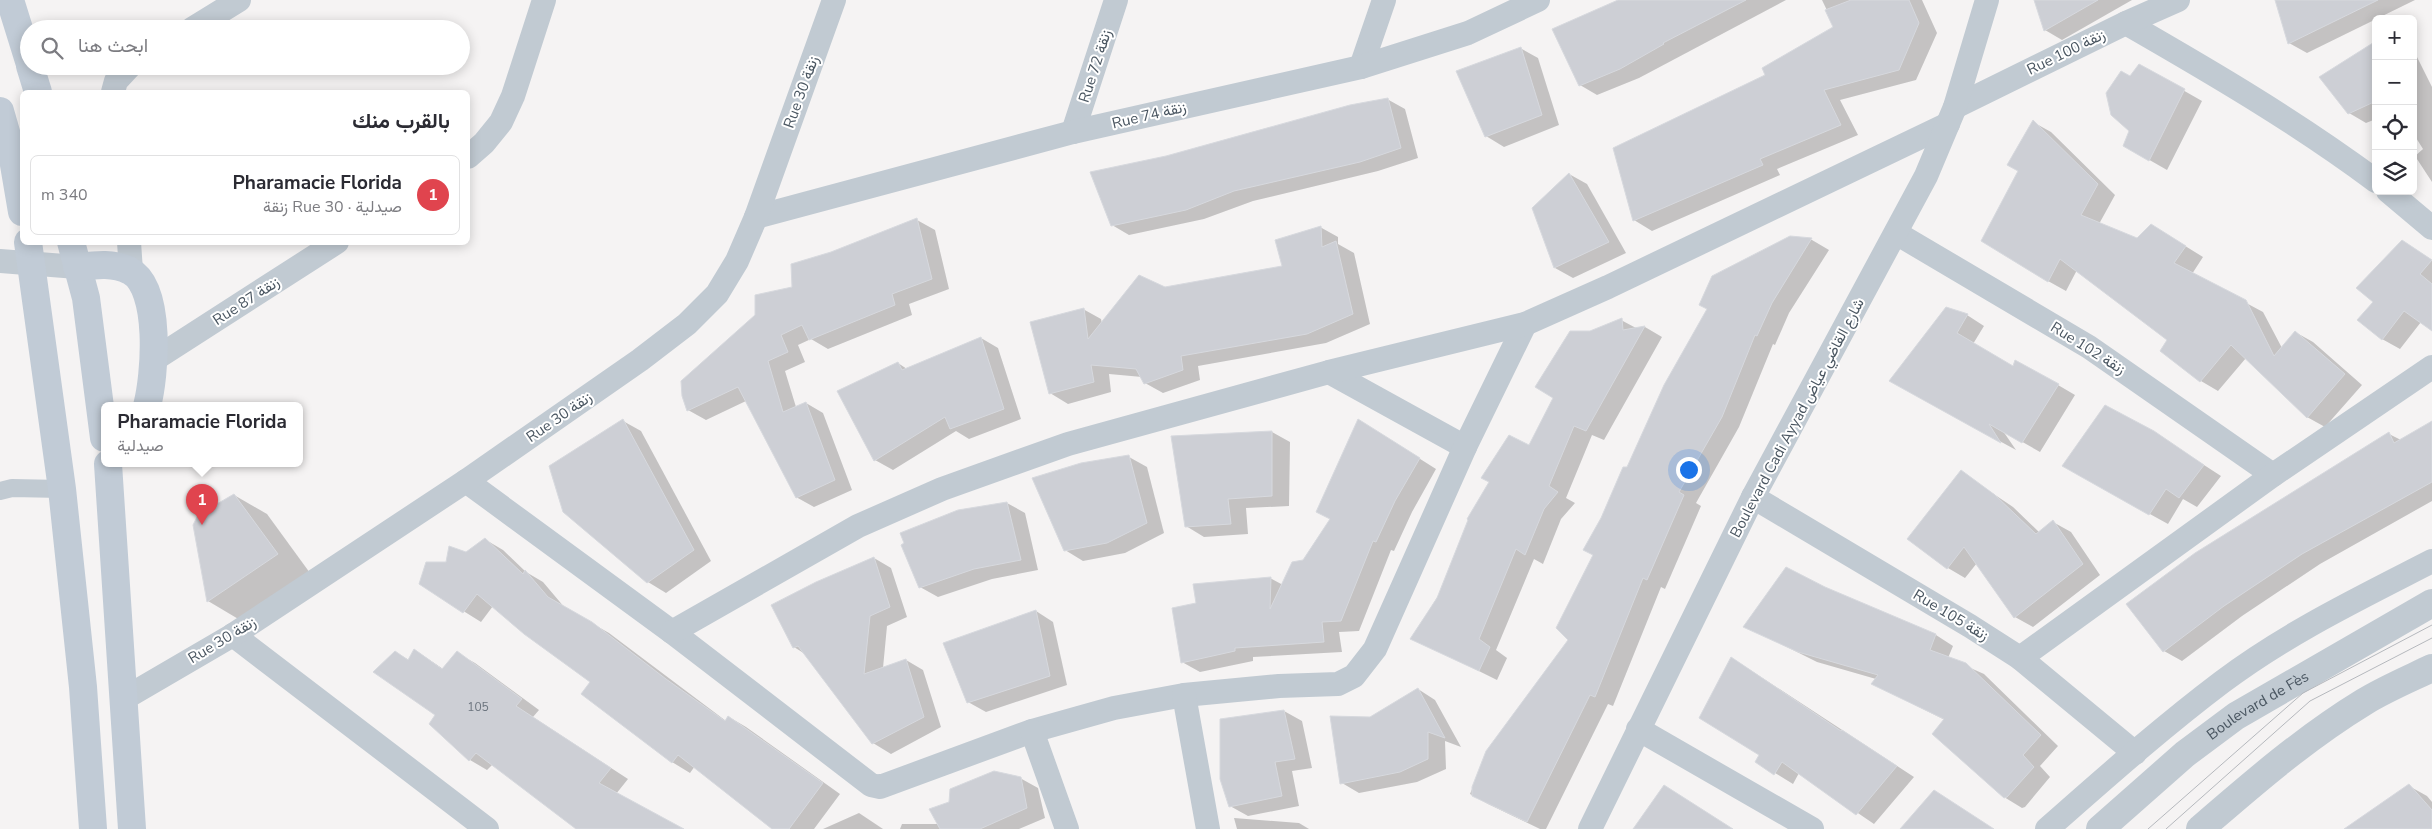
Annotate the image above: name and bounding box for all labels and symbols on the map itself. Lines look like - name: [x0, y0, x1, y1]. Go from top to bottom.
- street label: Rue 100 زنقة: [2024, 24, 2108, 80]
- street label: Rue 72 زنقة: [1074, 27, 1116, 105]
- street label: Rue 30 زنقة: [779, 53, 823, 131]
- street label: Rue 74 زنقة: [1110, 97, 1188, 133]
- street label: Rue 87 زنقة: [209, 272, 283, 330]
- street label: Boulevard Cadi Ayyad شارع القاضي عياض: [1725, 295, 1872, 543]
- street label: Rue 102 زنقة: [2047, 317, 2129, 379]
- street label: Rue 30 زنقة: [522, 387, 596, 447]
- your location: [1676, 457, 1702, 483]
- pin: 1: [186, 484, 218, 525]
- street label: Rue 105 زنقة: [1910, 585, 1992, 645]
- street label: Rue 30 زنقة: [184, 612, 260, 668]
- street label: Boulevard de Fès: [2203, 666, 2312, 744]
- house number: 105: [467, 699, 489, 715]

